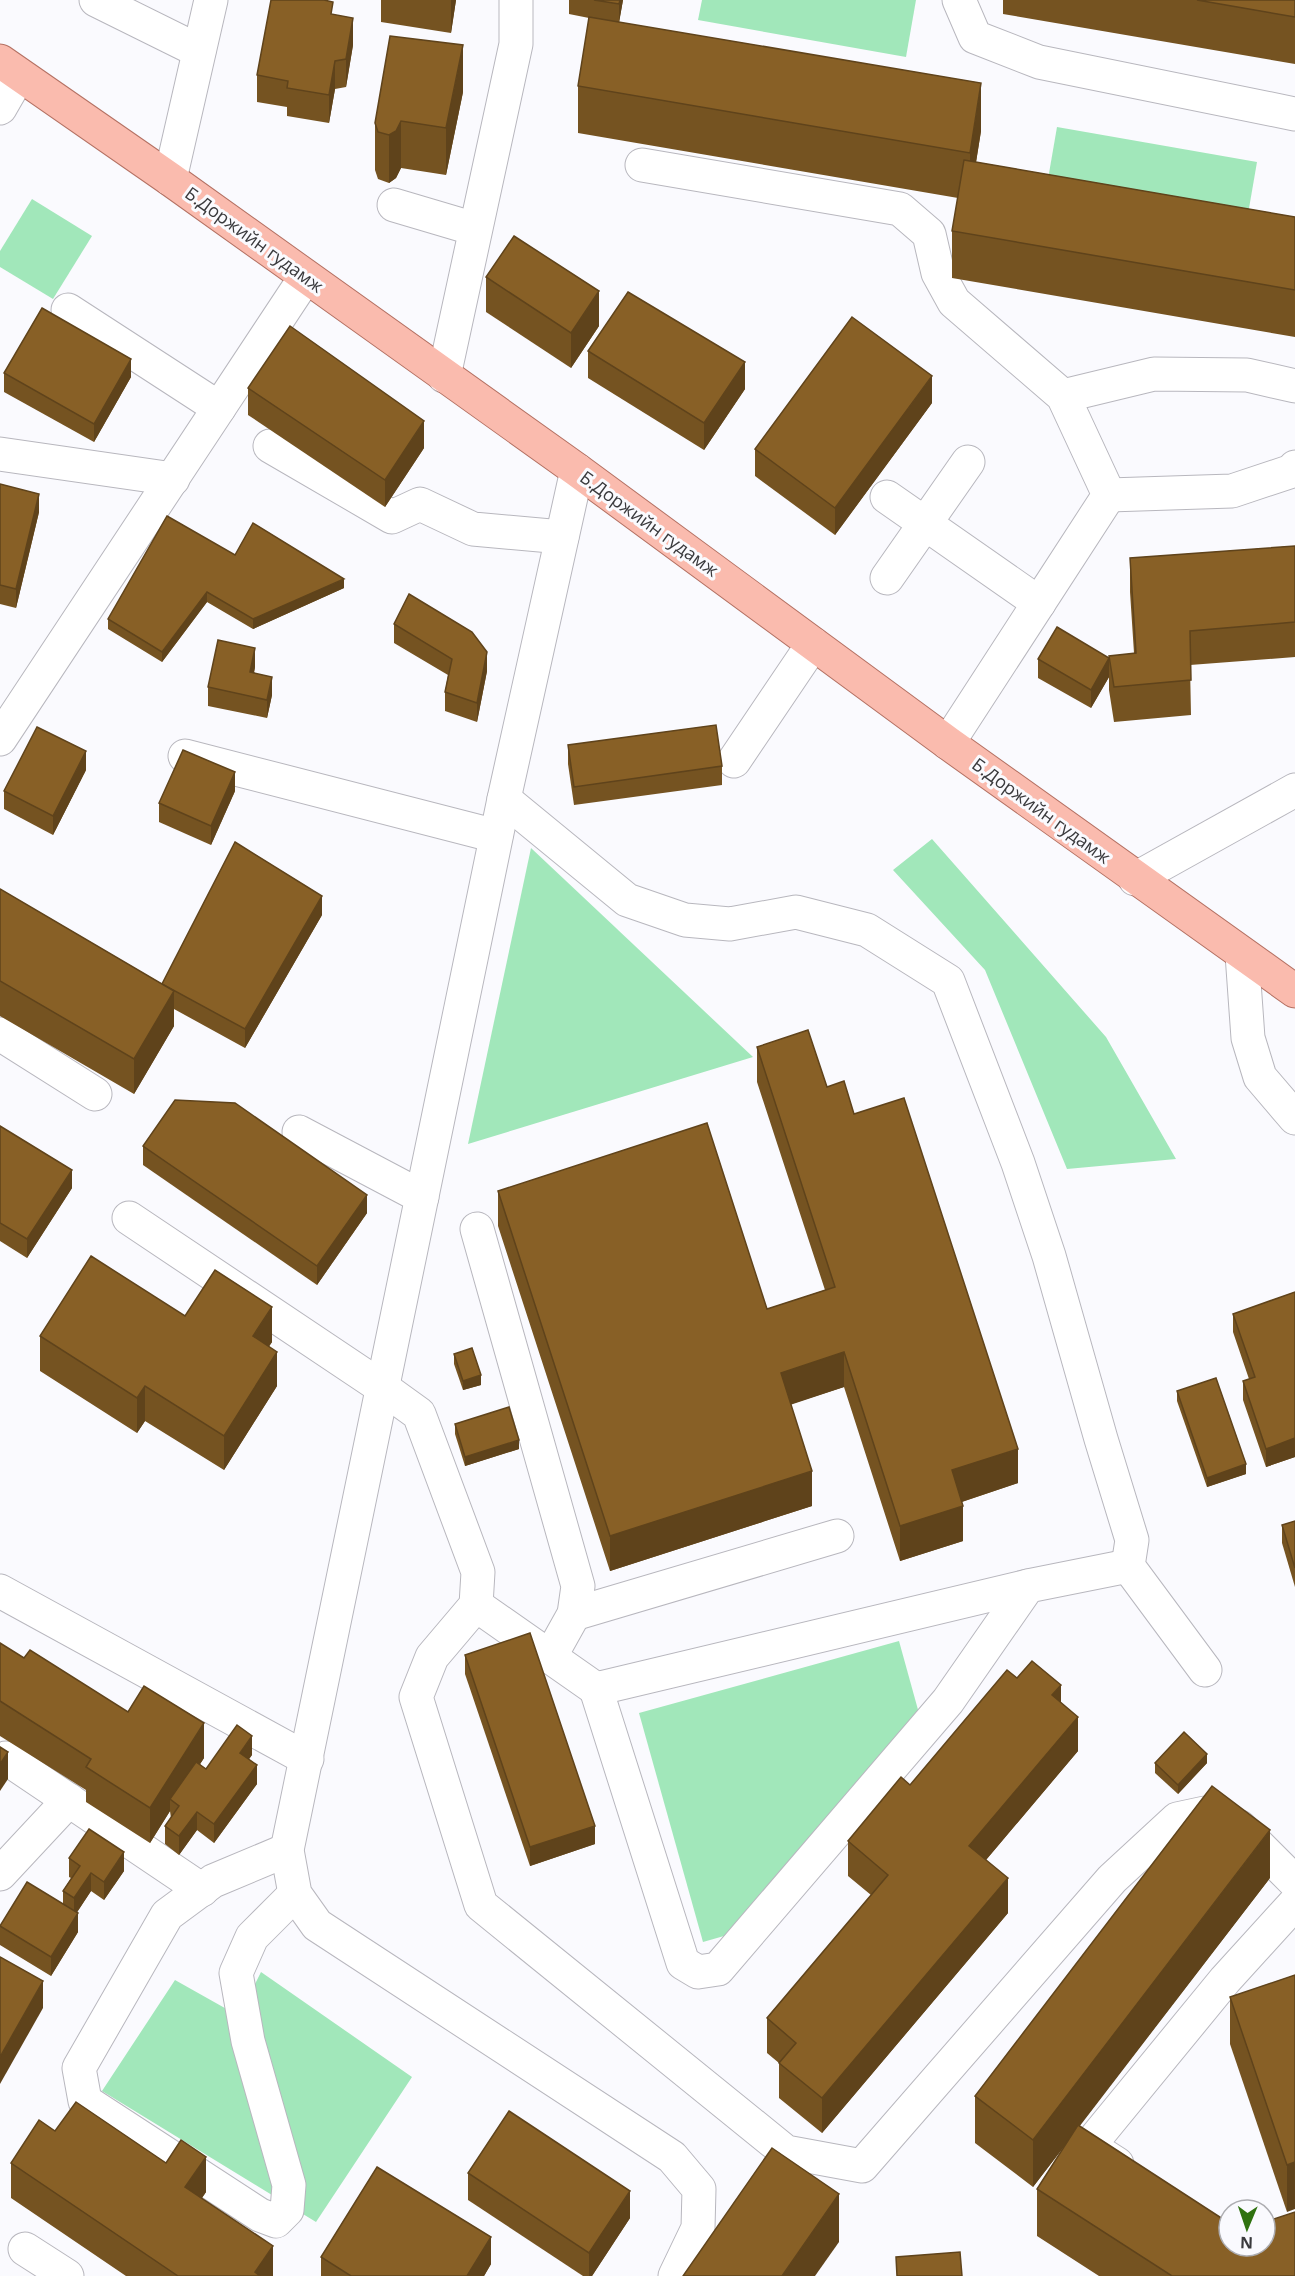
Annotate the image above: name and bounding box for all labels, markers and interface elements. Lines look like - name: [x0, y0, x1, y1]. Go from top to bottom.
- street label: Б.Доржийн гудамж: [181, 181, 329, 298]
- street label: Б.Доржийн гудамж: [576, 465, 724, 582]
- street label: Б.Доржийн гудамж: [968, 752, 1116, 869]
- north arrow: [1217, 2198, 1277, 2258]
- text: N: [1240, 2232, 1253, 2254]

